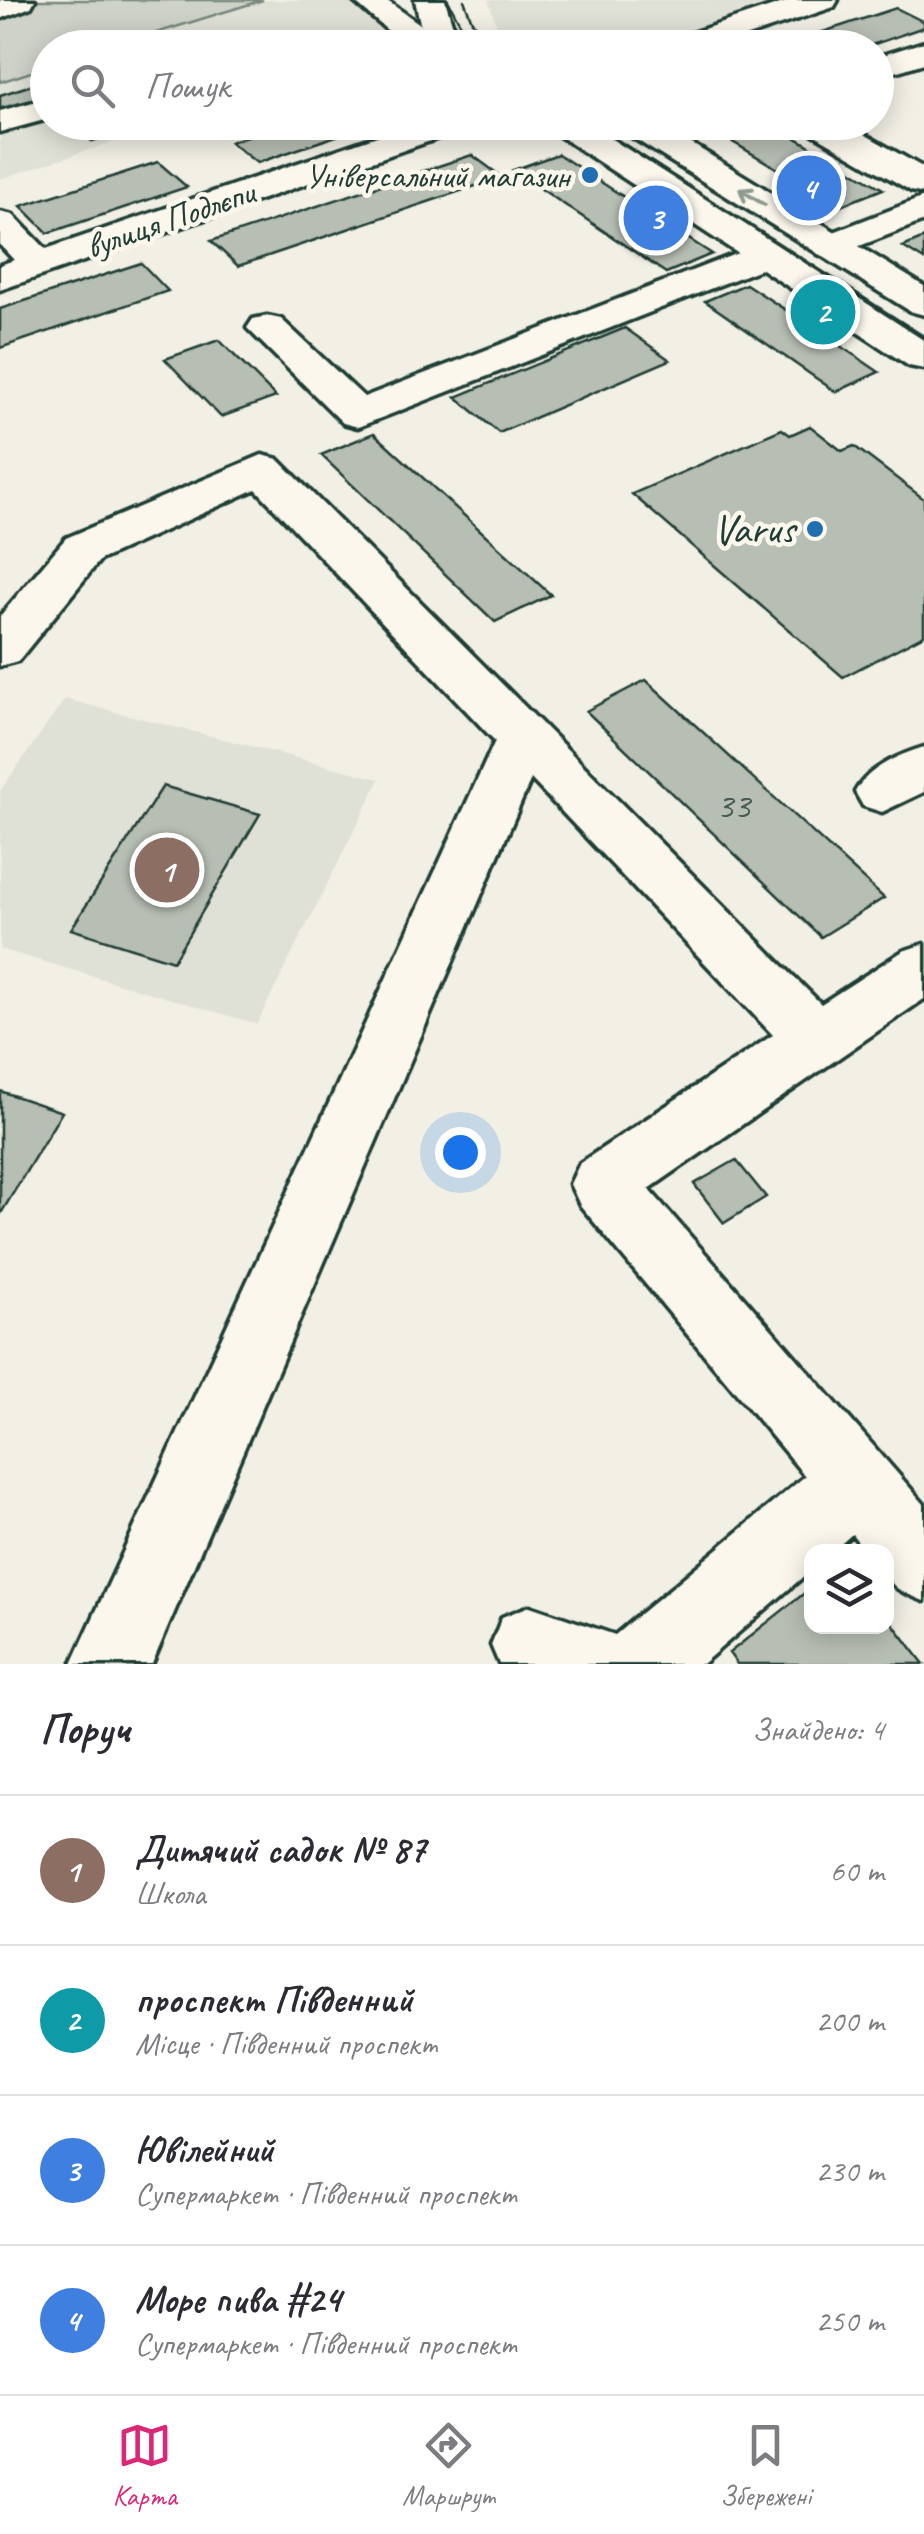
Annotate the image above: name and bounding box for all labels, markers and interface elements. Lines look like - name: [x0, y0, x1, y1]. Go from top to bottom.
- search box: [30, 30, 894, 140]
- icon: search: [65, 58, 120, 113]
- text: Пошук: [145, 62, 230, 109]
- pin: 4: [776, 150, 842, 226]
- place label: Універсальний магазин: [305, 153, 573, 198]
- marker: Універсальний магазин: [579, 164, 601, 186]
- street label: вулиця Подлєпи: [80, 168, 262, 269]
- pin: 3: [624, 180, 688, 256]
- one-way arrow: [738, 187, 767, 207]
- pin: 2: [790, 274, 856, 350]
- place label: Varus: [713, 503, 799, 556]
- marker: Varus: [804, 518, 826, 540]
- house number: 33: [716, 782, 753, 829]
- pin: 1: [134, 832, 200, 908]
- your location: [435, 1127, 486, 1178]
- map controls: [804, 1544, 894, 1634]
- button: layers: [804, 1544, 894, 1634]
- text: Поруч: [40, 1703, 130, 1756]
- text: Знайдено: 4: [752, 1709, 884, 1750]
- text: Дитячий садок № 87: [135, 1826, 426, 1873]
- text: 1: [65, 1850, 80, 1891]
- text: 60 m: [830, 1850, 884, 1891]
- text: Школа: [135, 1873, 206, 1914]
- text: проспект Південний: [135, 1976, 413, 2023]
- text: 2: [65, 2000, 80, 2041]
- text: 200 m: [815, 2000, 884, 2041]
- text: Місце · Південний проспект: [135, 2023, 437, 2064]
- text: Ювілейний: [135, 2126, 273, 2173]
- text: 3: [65, 2150, 80, 2191]
- text: 230 m: [815, 2150, 884, 2191]
- text: Супермаркет · Південний проспект: [135, 2173, 517, 2214]
- text: Море пива #24: [135, 2276, 341, 2323]
- text: 4: [65, 2300, 80, 2341]
- text: 250 m: [815, 2300, 884, 2341]
- text: Супермаркет · Південний проспект: [135, 2323, 517, 2364]
- tab: Карта: [113, 2418, 177, 2513]
- tab: Маршрут: [402, 2418, 495, 2513]
- tab: Збережені: [720, 2418, 811, 2513]

